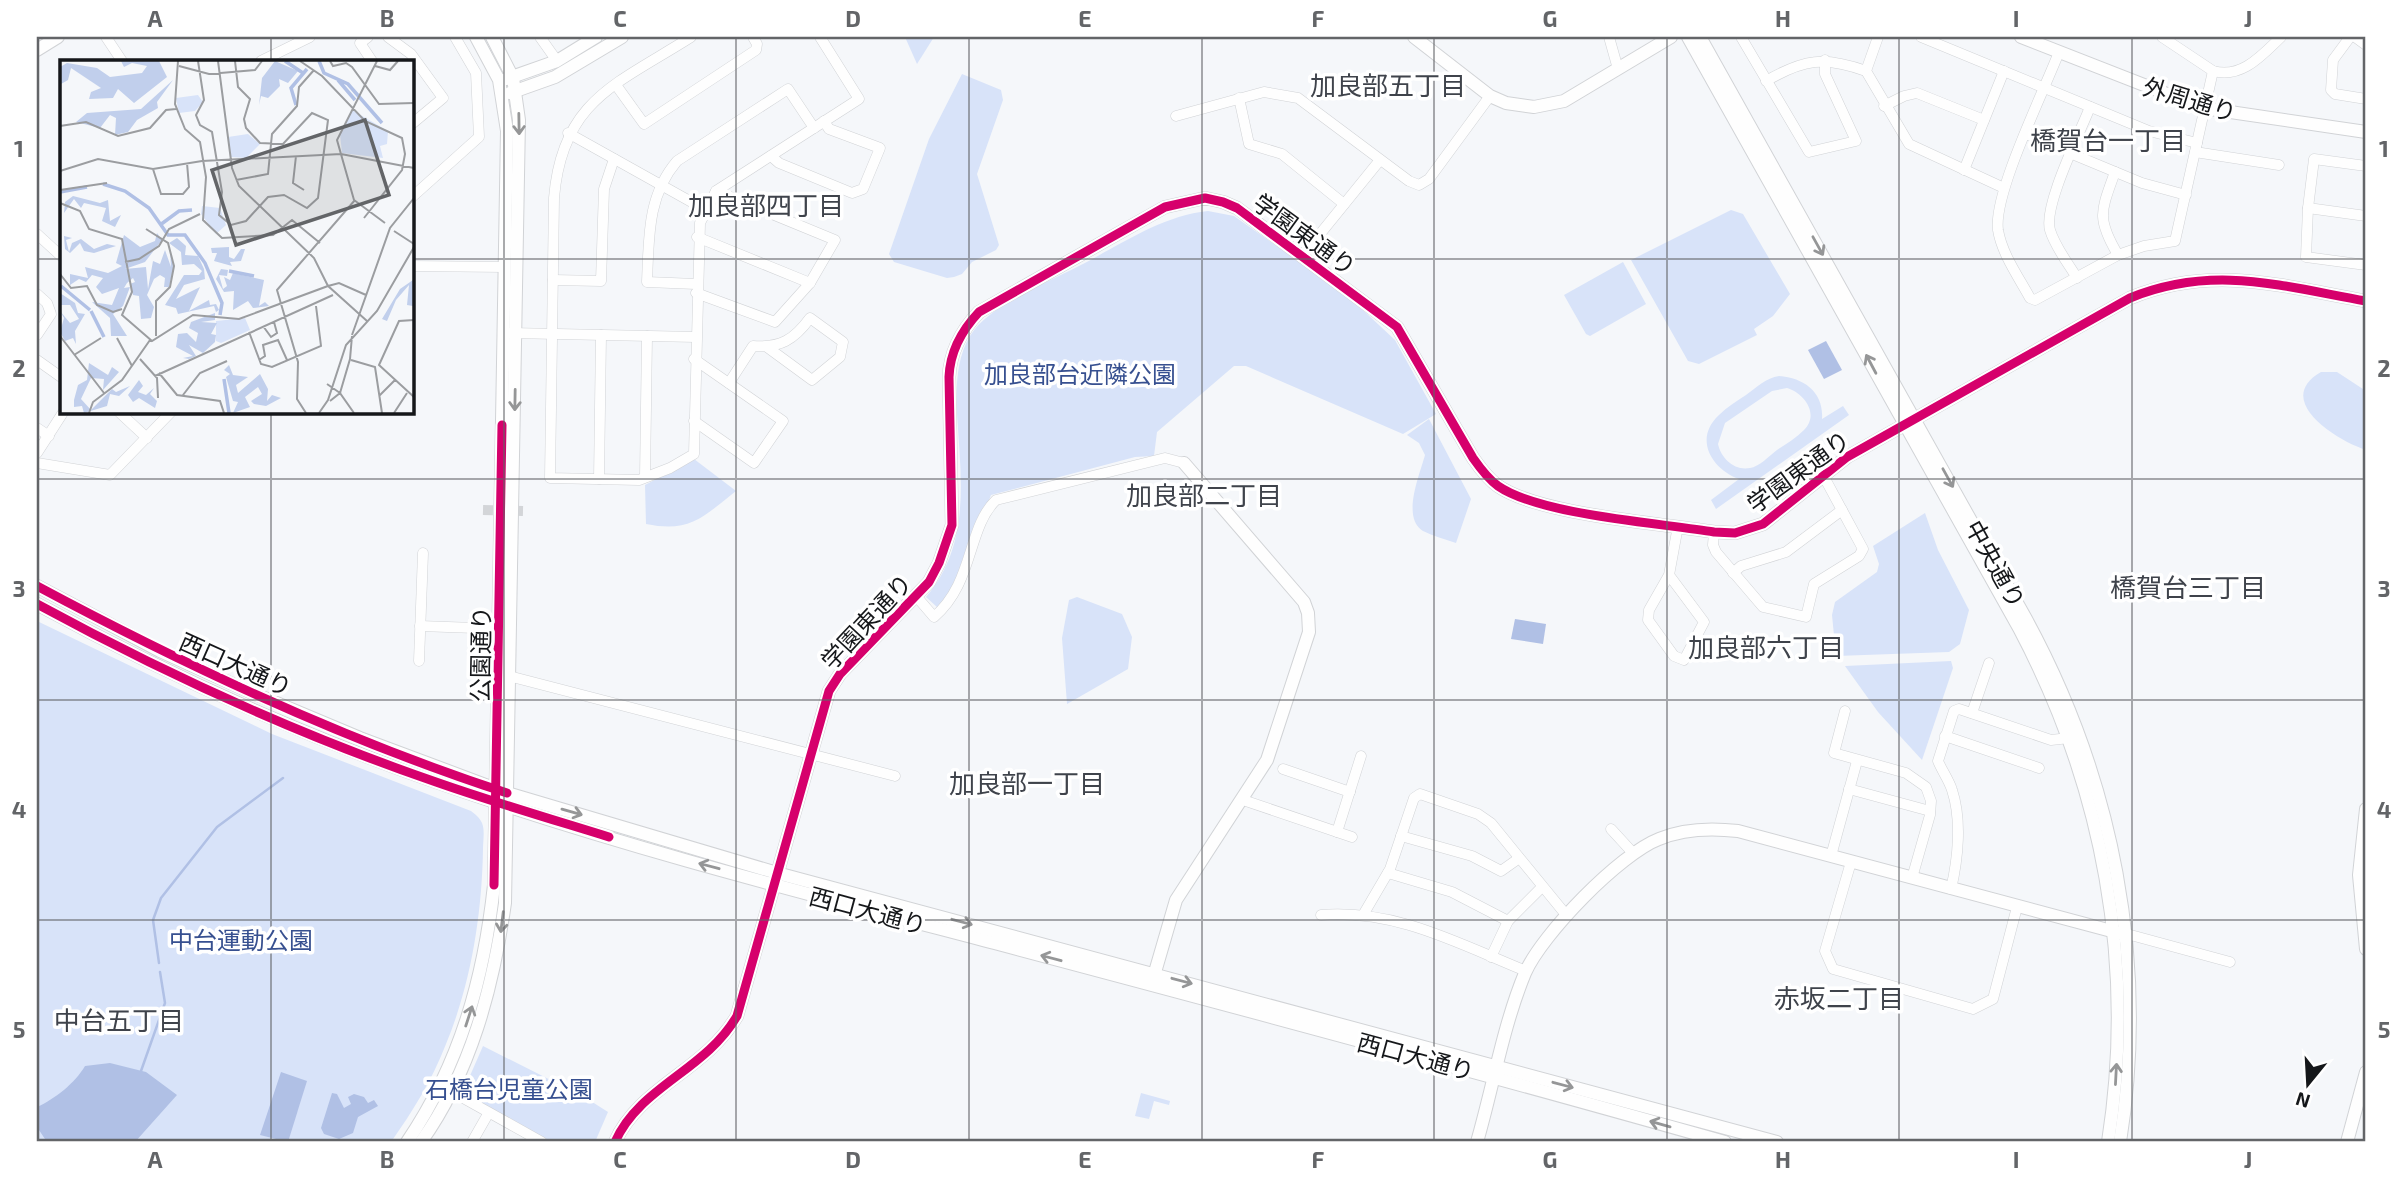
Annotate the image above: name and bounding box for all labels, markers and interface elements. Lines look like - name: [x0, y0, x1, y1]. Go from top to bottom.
- text: A: [147, 4, 163, 32]
- text: B: [380, 4, 394, 32]
- text: C: [613, 4, 627, 32]
- text: D: [845, 4, 861, 32]
- text: E: [1078, 4, 1092, 32]
- text: F: [1312, 4, 1325, 32]
- text: G: [1543, 4, 1557, 32]
- text: H: [1775, 4, 1791, 32]
- text: I: [2013, 4, 2019, 32]
- text: J: [2244, 4, 2252, 32]
- inset map: [60, 60, 413, 413]
- district label: 加良部五丁目: [1310, 69, 1466, 100]
- street label: 外周通り: [2140, 71, 2240, 127]
- one-way arrow: [512, 112, 526, 135]
- district label: 橋賀台一丁目: [2030, 124, 2186, 155]
- text: 1: [14, 134, 24, 162]
- text: 1: [2379, 134, 2389, 162]
- street label: 学園東通り: [1248, 187, 1362, 281]
- district label: 加良部四丁目: [688, 189, 844, 220]
- one-way arrow: [1812, 235, 1825, 256]
- text: 2: [12, 354, 26, 382]
- one-way arrow: [1864, 354, 1877, 375]
- text: 2: [2377, 354, 2391, 382]
- park label: 加良部台近隣公園: [984, 359, 1176, 388]
- one-way arrow: [508, 389, 521, 412]
- street label: 学園東通り: [1741, 424, 1855, 518]
- one-way arrow: [1942, 467, 1955, 488]
- district label: 加良部二丁目: [1126, 479, 1282, 510]
- street label: 中央通り: [1960, 515, 2032, 613]
- street label: 学園東通り: [814, 567, 918, 675]
- district label: 橋賀台三丁目: [2110, 571, 2266, 602]
- text: 3: [12, 574, 26, 602]
- text: 3: [2377, 574, 2391, 602]
- street label: 公園通り: [465, 606, 495, 702]
- street label: 西口大通り: [175, 626, 297, 702]
- district label: 加良部六丁目: [1688, 631, 1844, 662]
- district label: 加良部一丁目: [949, 767, 1105, 798]
- text: 4: [12, 795, 26, 823]
- text: 4: [2377, 795, 2391, 823]
- one-way arrow: [561, 807, 583, 820]
- one-way arrow: [698, 859, 720, 872]
- street label: 西口大通り: [806, 880, 930, 940]
- one-way arrow: [496, 910, 509, 933]
- one-way arrow: [951, 917, 973, 930]
- park label: 中台運動公園: [169, 925, 313, 954]
- one-way arrow: [1040, 951, 1062, 964]
- one-way arrow: [1170, 975, 1192, 988]
- district label: 赤坂二丁目: [1774, 982, 1904, 1013]
- district label: 中台五丁目: [54, 1004, 184, 1035]
- one-way arrow: [464, 1005, 476, 1027]
- text: 5: [13, 1015, 25, 1043]
- text: 5: [2378, 1015, 2390, 1043]
- street label: 西口大通り: [1354, 1026, 1478, 1086]
- north arrow: [2274, 1050, 2344, 1120]
- one-way arrow: [2109, 1063, 2122, 1086]
- park label: 石橋台児童公園: [425, 1074, 593, 1103]
- one-way arrow: [1552, 1079, 1574, 1092]
- text: N: [2293, 1088, 2313, 1114]
- one-way arrow: [1649, 1116, 1671, 1129]
- text: A: [147, 1145, 163, 1173]
- text: B: [380, 1145, 394, 1173]
- text: C: [613, 1145, 627, 1173]
- text: D: [845, 1145, 861, 1173]
- text: E: [1078, 1145, 1092, 1173]
- text: F: [1312, 1145, 1325, 1173]
- text: G: [1543, 1145, 1557, 1173]
- text: H: [1775, 1145, 1791, 1173]
- text: I: [2013, 1145, 2019, 1173]
- text: J: [2244, 1145, 2252, 1173]

